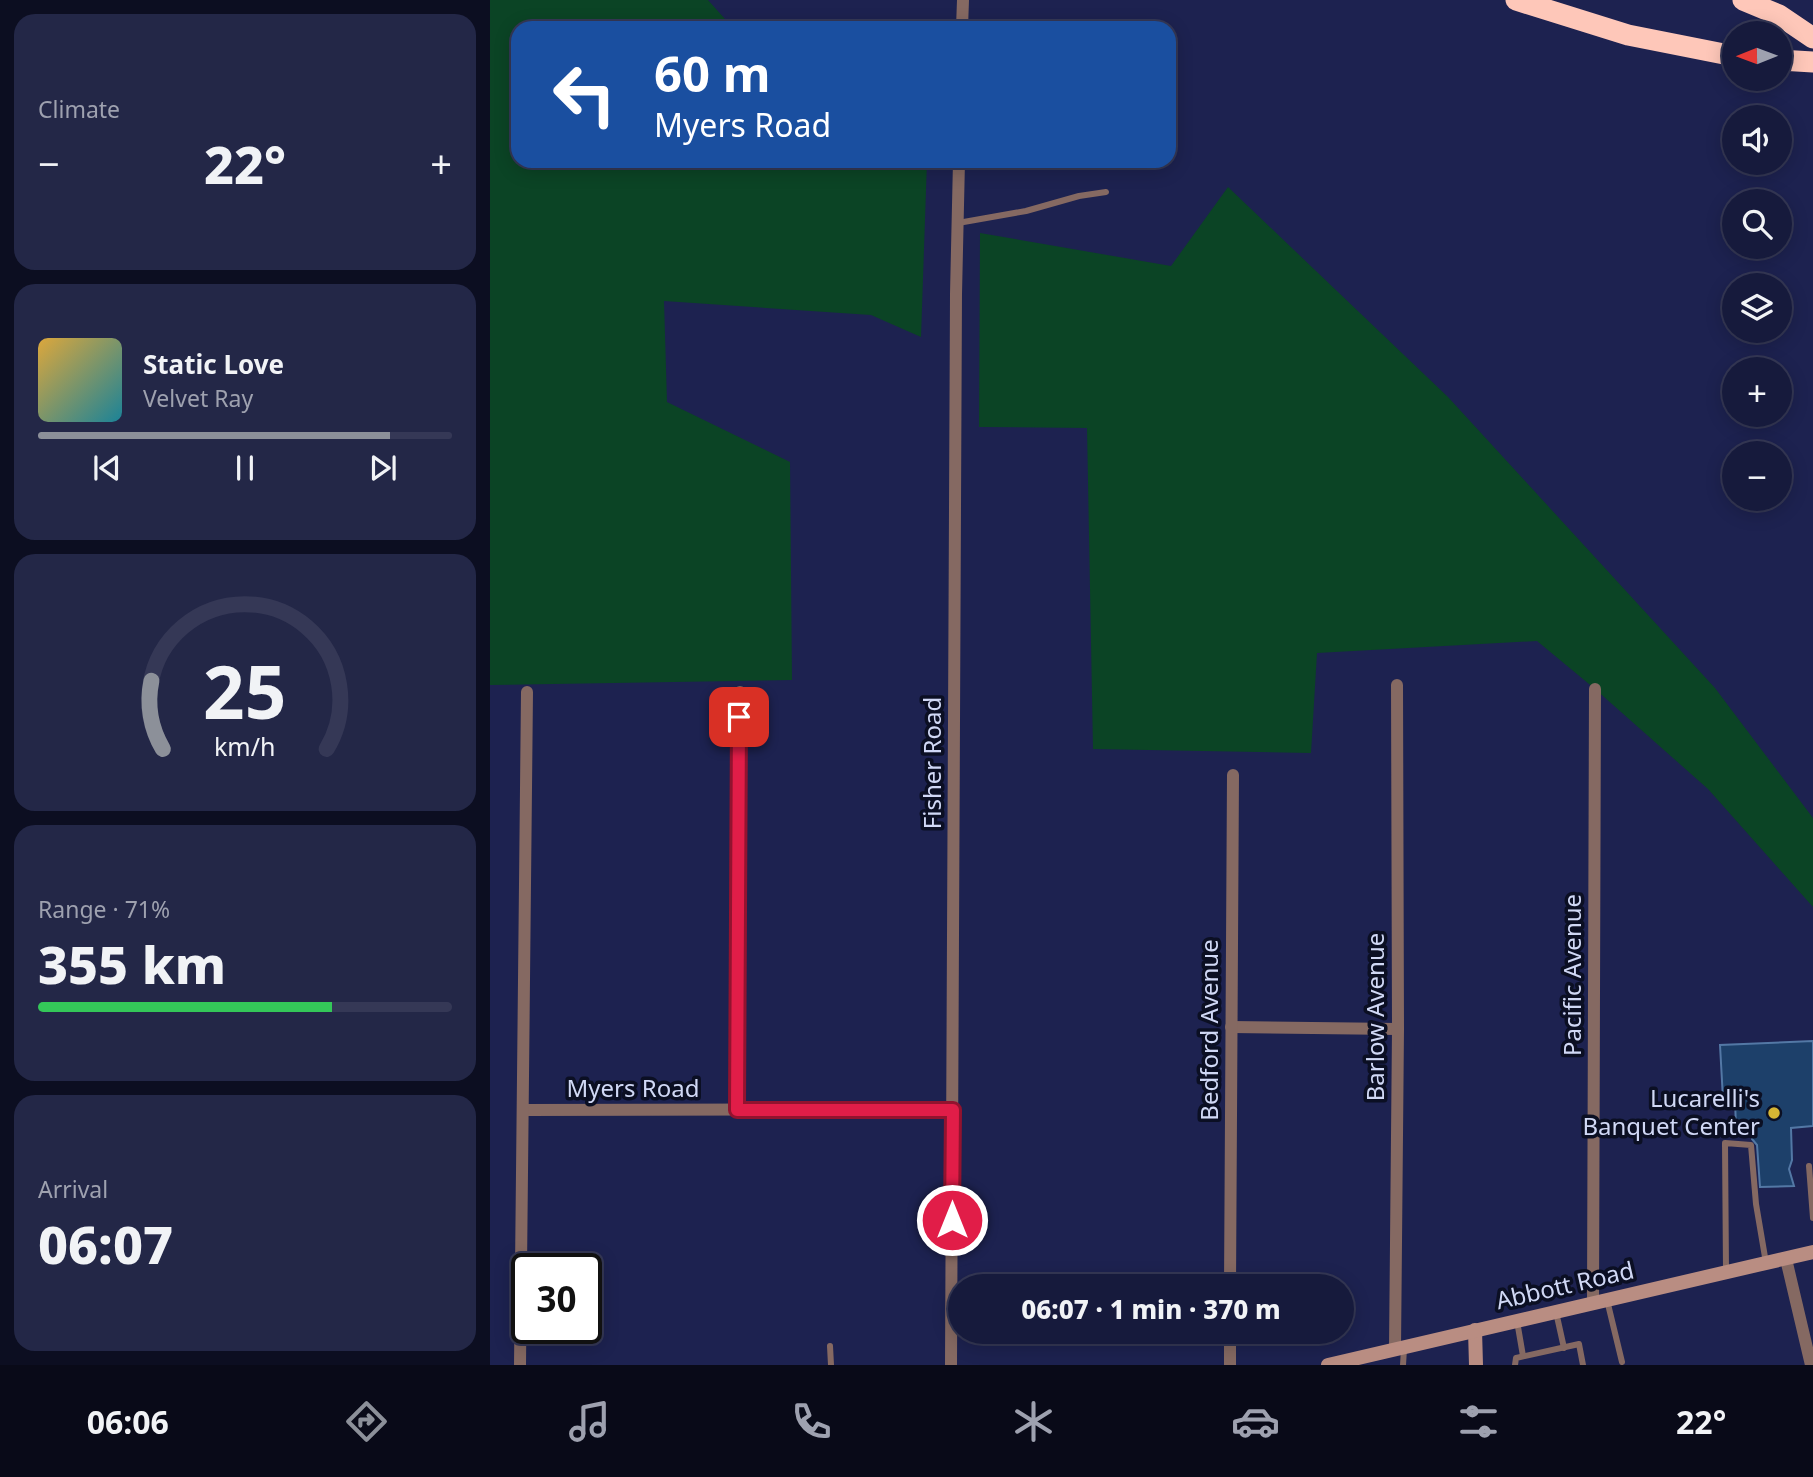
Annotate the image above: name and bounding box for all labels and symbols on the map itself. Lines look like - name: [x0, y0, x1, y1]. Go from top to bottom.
- north arrow: [1722, 21, 1792, 91]
- pin: [709, 687, 769, 747]
- street label: Fisher Road: [915, 697, 948, 829]
- street label: Pacific Avenue: [1555, 894, 1588, 1056]
- street label: Barlow Avenue: [1358, 933, 1391, 1101]
- street label: Bedford Avenue: [1192, 939, 1225, 1121]
- street label: Myers Road: [567, 1071, 699, 1104]
- place label: Lucarelli's Banquet Center: [1582, 1081, 1760, 1142]
- marker: Lucarelli's Banquet Center: [1766, 1105, 1782, 1121]
- position arrow: [915, 1183, 989, 1257]
- speed limit sign: 30: [511, 1253, 602, 1344]
- street label: Abbott Road: [1492, 1253, 1637, 1316]

